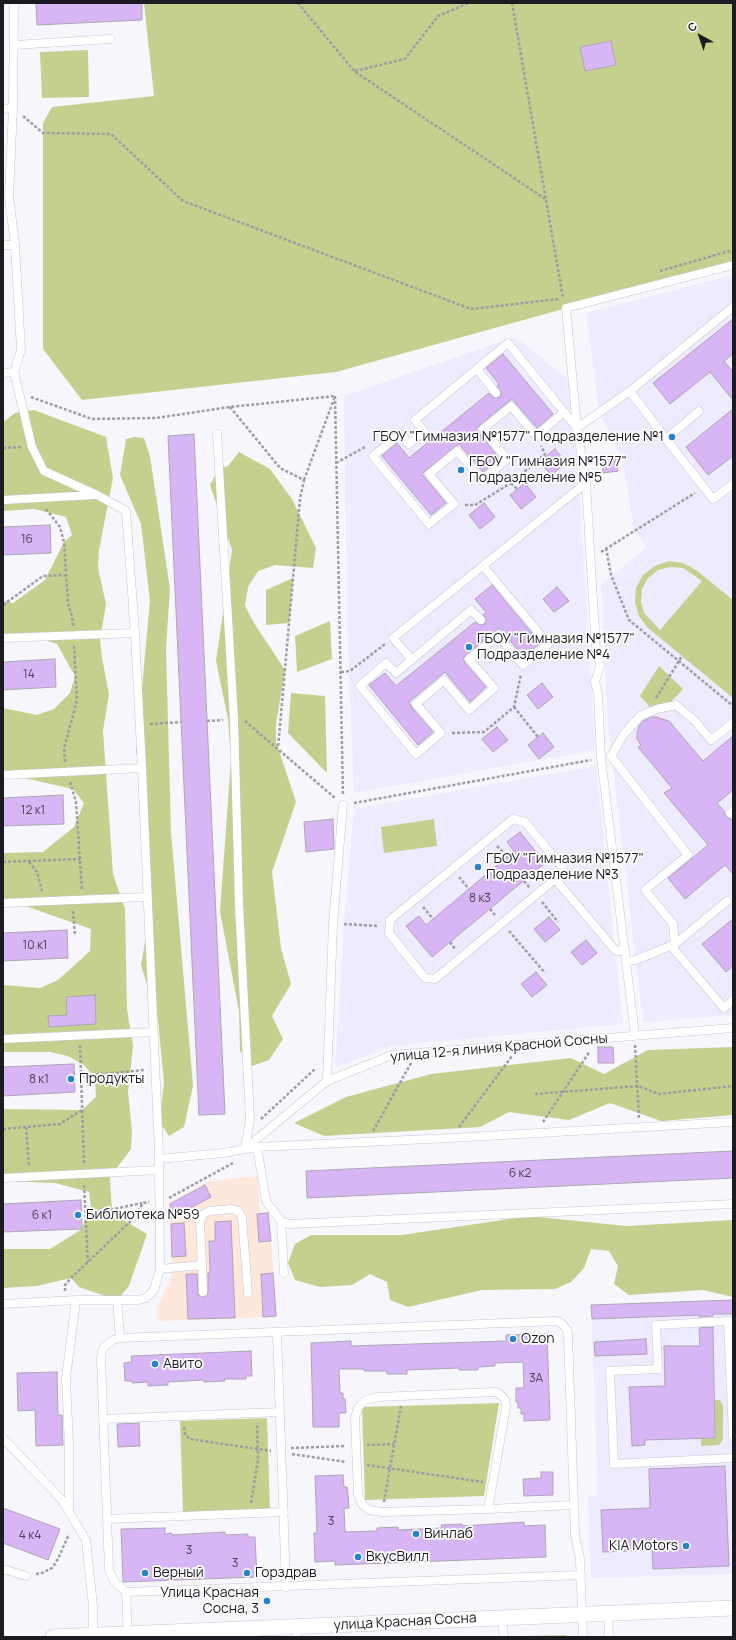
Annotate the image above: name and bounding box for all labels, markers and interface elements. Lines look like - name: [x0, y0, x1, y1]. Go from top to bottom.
- north arrow: [680, 16, 720, 56]
- text: С: [684, 18, 700, 35]
- place label: ГБОУ "Гимназия №1577" Подразделение №1: [373, 429, 664, 445]
- marker: ГБОУ "Гимназия №1577" Подразделение №1: [667, 432, 677, 442]
- place label: ГБОУ "Гимназия №1577" Подразделение №5: [469, 454, 627, 486]
- marker: ГБОУ "Гимназия №1577" Подразделение №5: [456, 465, 466, 475]
- house number: 16: [21, 533, 33, 547]
- place label: ГБОУ "Гимназия №1577" Подразделение №4: [477, 631, 635, 664]
- marker: ГБОУ "Гимназия №1577" Подразделение №4: [464, 642, 474, 652]
- house number: 14: [23, 668, 35, 682]
- house number: 12 к1: [21, 804, 45, 818]
- place label: ГБОУ "Гимназия №1577" Подразделение №3: [486, 851, 644, 884]
- marker: ГБОУ "Гимназия №1577" Подразделение №3: [473, 862, 483, 872]
- house number: 8 к3: [469, 892, 491, 906]
- house number: 10 к1: [22, 939, 48, 953]
- street label: улица 12-я линия Красной Сосны: [390, 1030, 608, 1066]
- place label: Продукты: [79, 1071, 144, 1087]
- house number: 8 к1: [29, 1073, 49, 1087]
- marker: Продукты: [66, 1074, 76, 1084]
- house number: 6 к2: [509, 1167, 531, 1181]
- place label: Библиотека №59: [86, 1207, 200, 1223]
- house number: 6 к1: [32, 1209, 52, 1223]
- marker: Библиотека №59: [73, 1210, 83, 1220]
- place label: Ozon: [521, 1331, 555, 1347]
- marker: Ozon: [508, 1334, 518, 1344]
- place label: Авито: [163, 1356, 203, 1372]
- marker: Авито: [150, 1359, 160, 1369]
- house number: 3А: [529, 1372, 543, 1386]
- house number: 3: [328, 1515, 334, 1529]
- place label: Винлаб: [424, 1526, 473, 1542]
- house number: 4 к4: [19, 1529, 41, 1543]
- marker: Винлаб: [411, 1529, 421, 1539]
- place label: KIA Motors: [609, 1538, 678, 1554]
- marker: KIA Motors: [681, 1541, 691, 1551]
- house number: 3: [186, 1544, 192, 1558]
- place label: ВкусВилл: [366, 1549, 429, 1565]
- marker: ВкусВилл: [353, 1552, 363, 1562]
- house number: 3: [232, 1557, 238, 1571]
- place label: Верный: [153, 1565, 204, 1581]
- place label: Горздрав: [255, 1565, 317, 1581]
- marker: Верный: [140, 1568, 150, 1578]
- marker: Горздрав: [242, 1568, 252, 1578]
- place label: Улица Красная Сосна, 3: [160, 1585, 259, 1618]
- marker: Улица Красная Сосна, 3: [262, 1596, 272, 1606]
- street label: улица Красная Сосна: [333, 1610, 477, 1634]

